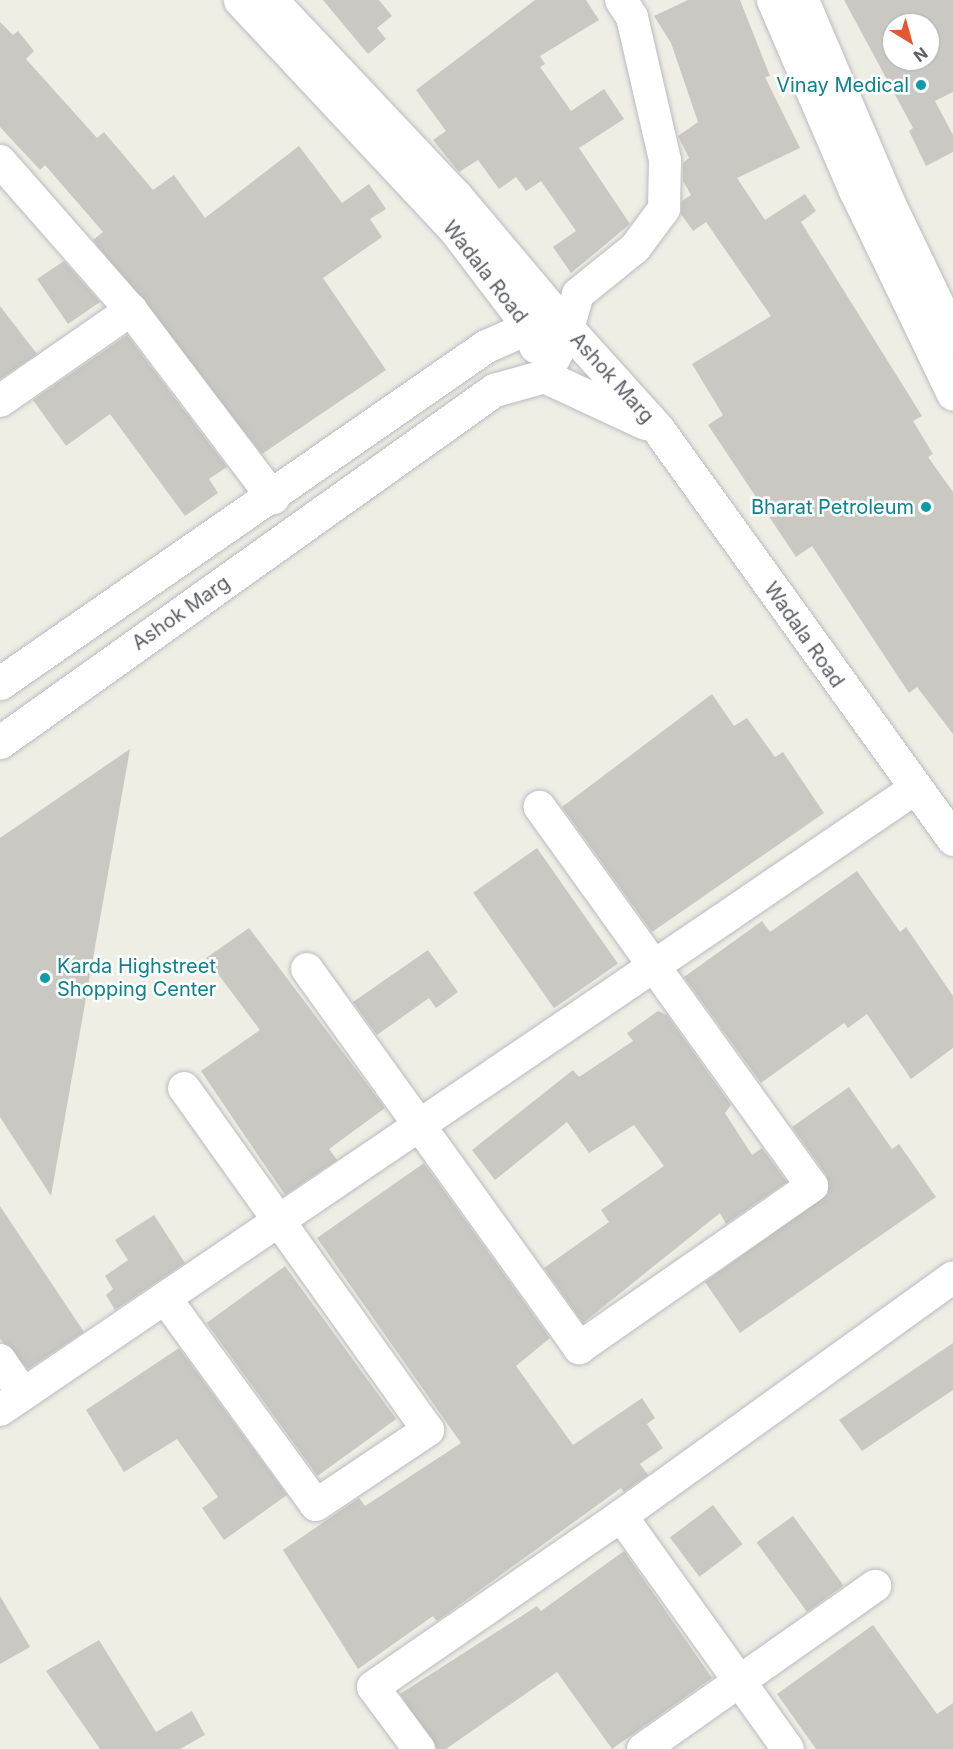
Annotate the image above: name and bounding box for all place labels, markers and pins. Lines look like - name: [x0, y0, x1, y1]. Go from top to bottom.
- place label: Vinay Medical: [776, 73, 909, 97]
- marker: Vinay Medical: [914, 78, 928, 92]
- place label: Bharat Petroleum: [751, 495, 914, 519]
- marker: Bharat Petroleum: [919, 500, 933, 514]
- place label: Karda Highstreet Shopping Center: [57, 954, 216, 1001]
- marker: Karda Highstreet Shopping Center: [38, 971, 52, 985]

